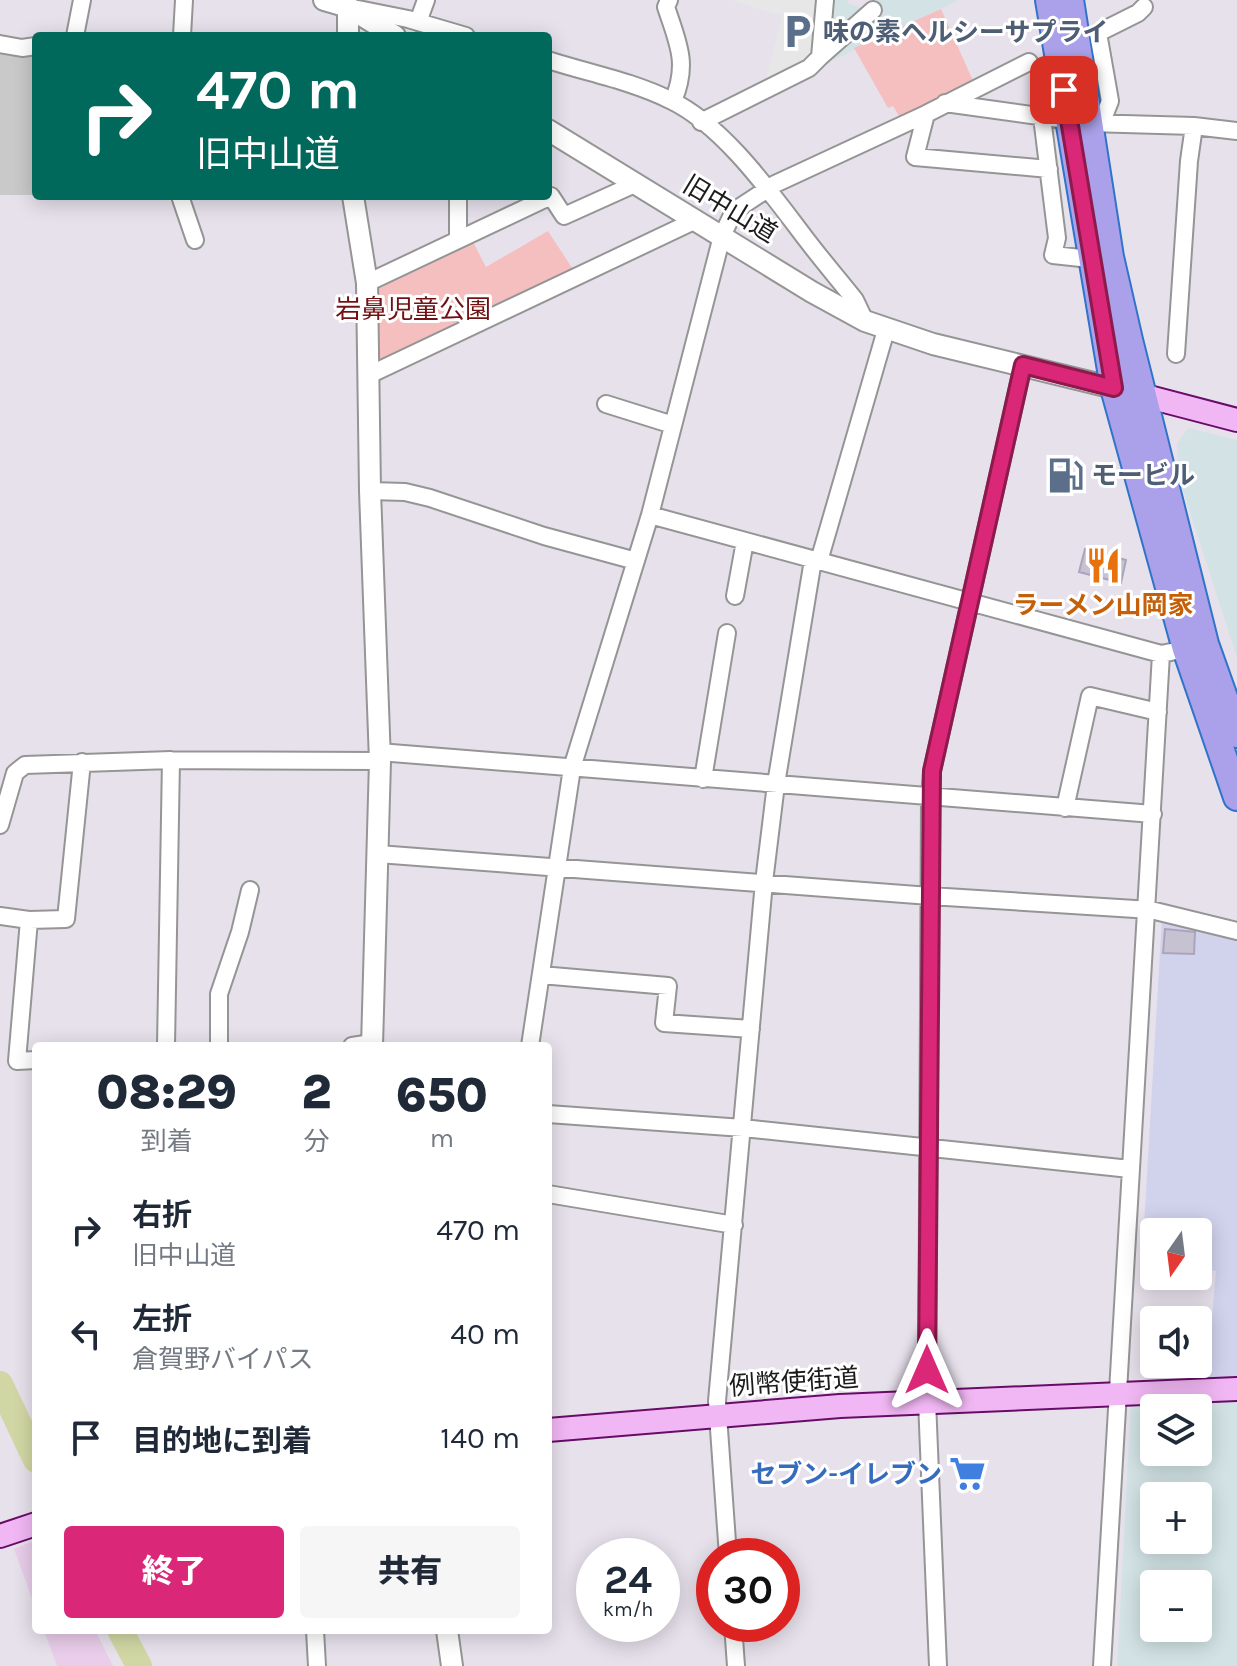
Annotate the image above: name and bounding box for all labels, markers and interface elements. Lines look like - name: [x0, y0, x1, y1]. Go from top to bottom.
- parking icon: 味の素ヘルシーサプライ: [778, 13, 816, 51]
- place label: 味の素ヘルシーサプライ: [823, 17, 1108, 48]
- pin: [1030, 56, 1098, 124]
- text: 470 m: [196, 57, 360, 122]
- icon: right: [64, 64, 168, 168]
- icon: arrive: [1042, 68, 1086, 112]
- text: 旧中山道: [196, 133, 340, 175]
- street label: 旧中山道: [677, 169, 783, 249]
- park label: 岩鼻児童公園: [335, 294, 491, 325]
- fuel station icon: モービル: [1046, 456, 1084, 494]
- place label: モービル: [1091, 460, 1195, 491]
- restaurant icon: ラーメン山岡家: [1084, 547, 1122, 585]
- place label: ラーメン山岡家: [1013, 590, 1193, 621]
- text: 08:29: [96, 1064, 237, 1120]
- text: 2: [301, 1064, 332, 1120]
- text: 650: [396, 1067, 488, 1123]
- text: m: [430, 1123, 454, 1154]
- text: 到着: [141, 1126, 193, 1157]
- text: 分: [303, 1126, 329, 1157]
- text: 右折: [132, 1197, 192, 1233]
- icon: right: [64, 1208, 108, 1252]
- text: 470 m: [436, 1212, 520, 1248]
- north arrow: [1140, 1218, 1212, 1290]
- map controls: [1140, 1218, 1212, 1642]
- text: 旧中山道: [132, 1240, 236, 1271]
- text: 左折: [132, 1301, 192, 1337]
- button: sound: [1140, 1306, 1212, 1378]
- icon: left: [64, 1312, 108, 1356]
- text: 40 m: [450, 1316, 520, 1352]
- position arrow: [885, 1328, 969, 1412]
- text: 倉賀野バイパス: [132, 1344, 313, 1375]
- street label: 例幣使街道: [728, 1362, 860, 1402]
- button: layers: [1140, 1394, 1212, 1466]
- icon: arrive: [64, 1416, 108, 1460]
- text: 140 m: [440, 1420, 520, 1456]
- text: 目的地に到着: [132, 1423, 312, 1459]
- supermarket icon: セブン-イレブン: [949, 1455, 987, 1493]
- place label: セブン-イレブン: [750, 1459, 942, 1490]
- button: +: [1140, 1482, 1212, 1554]
- button: 終了: [64, 1526, 284, 1618]
- button: 共有: [300, 1526, 520, 1618]
- speed limit sign: 30: [696, 1538, 800, 1642]
- text: 24: [604, 1556, 652, 1603]
- button: −: [1140, 1570, 1212, 1642]
- text: km/h: [603, 1598, 653, 1621]

